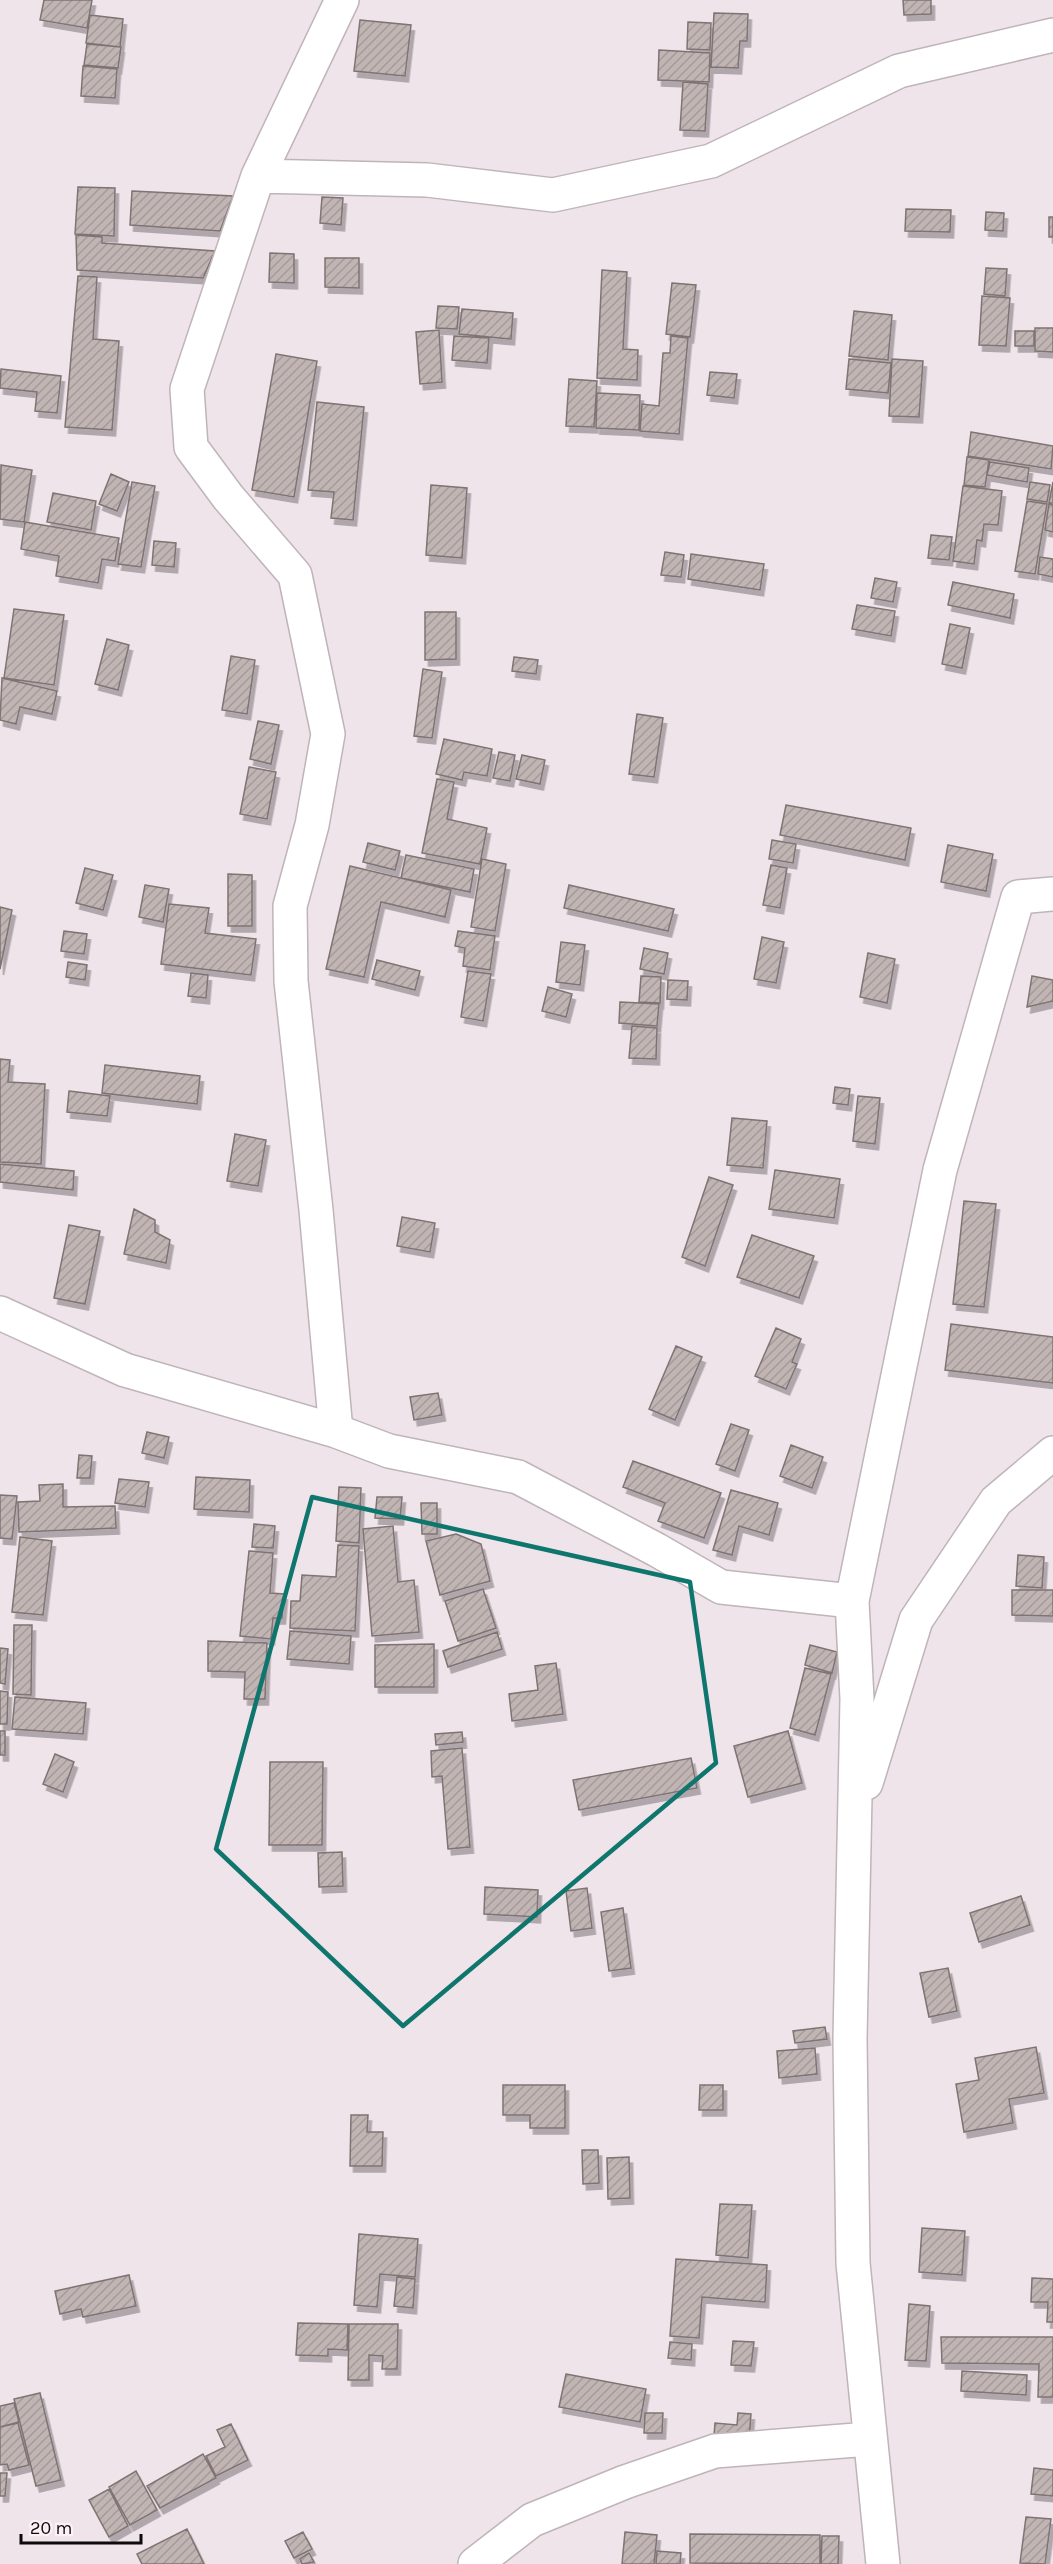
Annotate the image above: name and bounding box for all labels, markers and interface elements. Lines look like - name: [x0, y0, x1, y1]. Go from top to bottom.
- scale bar: [21, 2507, 141, 2545]
- text: 20 m: [30, 2517, 72, 2539]

